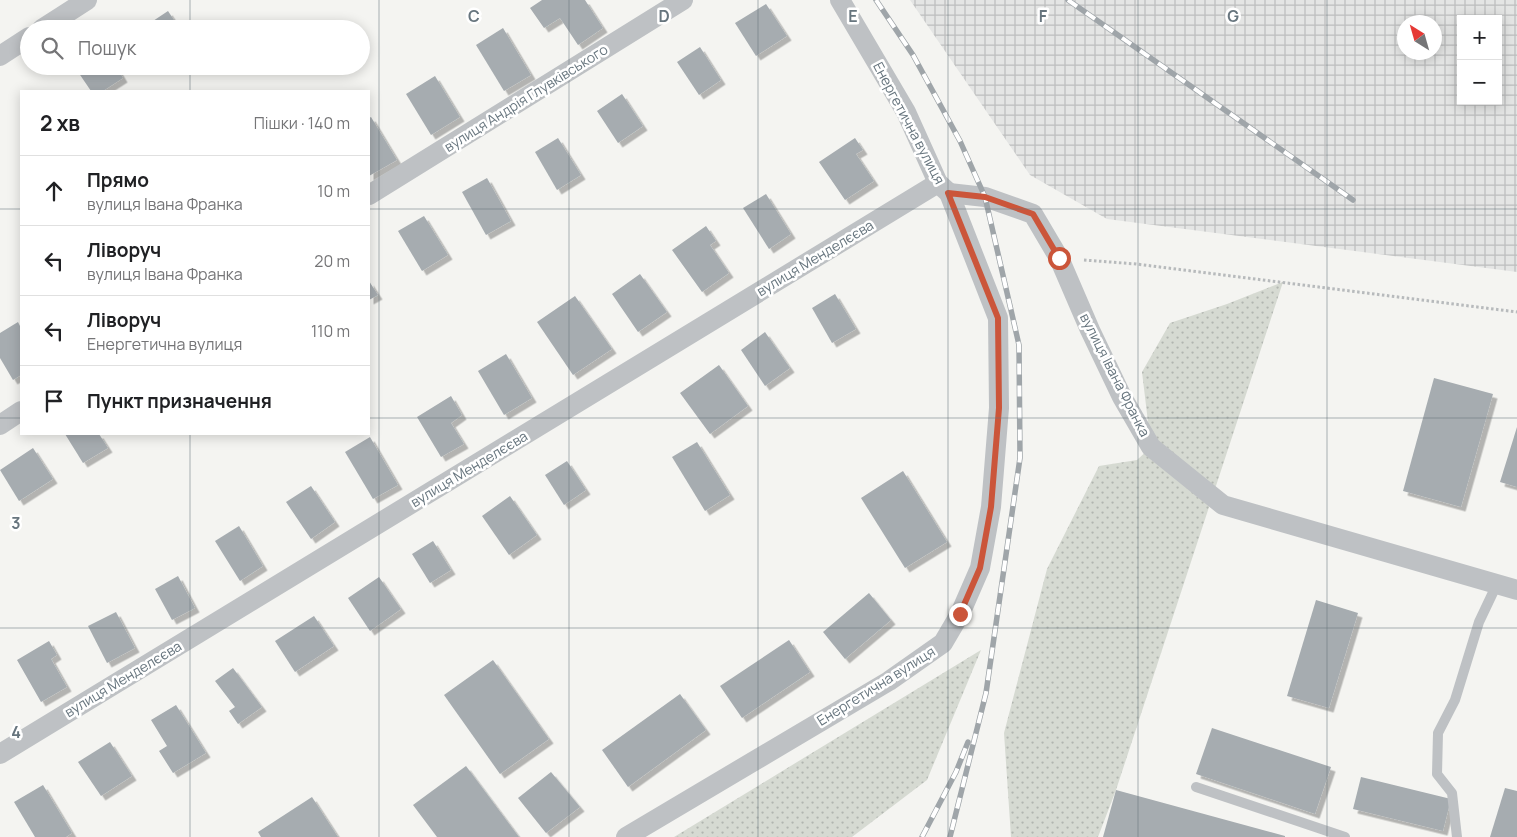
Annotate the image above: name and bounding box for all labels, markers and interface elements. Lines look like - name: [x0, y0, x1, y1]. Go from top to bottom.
- text: C: [468, 5, 480, 27]
- text: D: [658, 5, 670, 27]
- text: E: [848, 5, 858, 27]
- text: F: [1039, 5, 1048, 27]
- text: G: [1227, 5, 1239, 27]
- north arrow: [1397, 15, 1442, 60]
- map controls: [1457, 15, 1502, 105]
- button: +: [1457, 15, 1502, 60]
- search box: [20, 20, 370, 75]
- icon: search: [38, 34, 66, 62]
- text: Пошук: [78, 35, 136, 61]
- street label: вулиця Андрія Глувківського: [440, 39, 611, 156]
- street label: Енергетична вулиця: [869, 58, 950, 187]
- button: −: [1457, 60, 1502, 105]
- text: 2 хв: [40, 109, 80, 137]
- text: Пішки · 140 m: [254, 112, 350, 134]
- text: Прямо: [87, 167, 149, 193]
- icon: ahead: [40, 177, 68, 205]
- text: 10 m: [317, 180, 350, 202]
- text: вулиця Івана Франка: [87, 193, 243, 215]
- street label: вулиця Менделєєва: [753, 215, 877, 300]
- text: Ліворуч: [87, 237, 161, 263]
- icon: left: [40, 247, 68, 275]
- route start: [1048, 247, 1071, 270]
- text: 20 m: [314, 250, 350, 272]
- text: вулиця Івана Франка: [87, 263, 243, 285]
- text: Ліворуч: [87, 307, 161, 333]
- street label: вулиця Івана Франка: [1076, 310, 1155, 440]
- icon: left: [40, 317, 68, 345]
- text: 110 m: [311, 320, 350, 342]
- text: Енергетична вулиця: [87, 333, 242, 355]
- icon: arrive: [40, 387, 68, 415]
- text: Пункт призначення: [87, 388, 272, 414]
- street label: вулиця Менделєєва: [407, 426, 531, 511]
- text: 3: [11, 512, 21, 534]
- route end: [949, 603, 972, 626]
- street label: вулиця Менделєєва: [61, 636, 185, 721]
- street label: Енергетична вулиця: [813, 642, 938, 730]
- text: 4: [11, 721, 21, 743]

